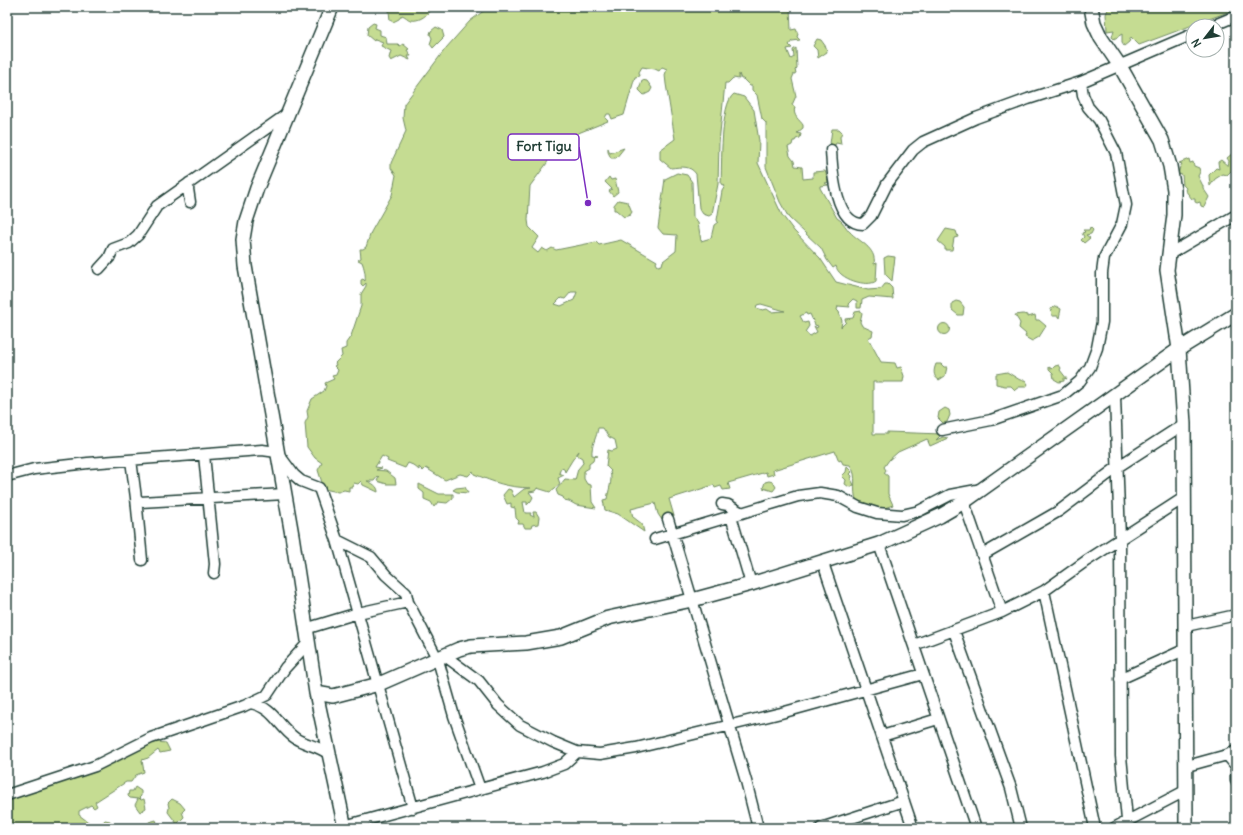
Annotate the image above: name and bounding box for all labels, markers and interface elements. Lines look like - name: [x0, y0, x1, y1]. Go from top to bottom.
- north arrow: [1185, 18, 1225, 58]
- text: N: [1188, 36, 1204, 50]
- callout: Fort Tigu: [508, 134, 579, 160]
- text: Fort Tigu: [516, 137, 572, 155]

